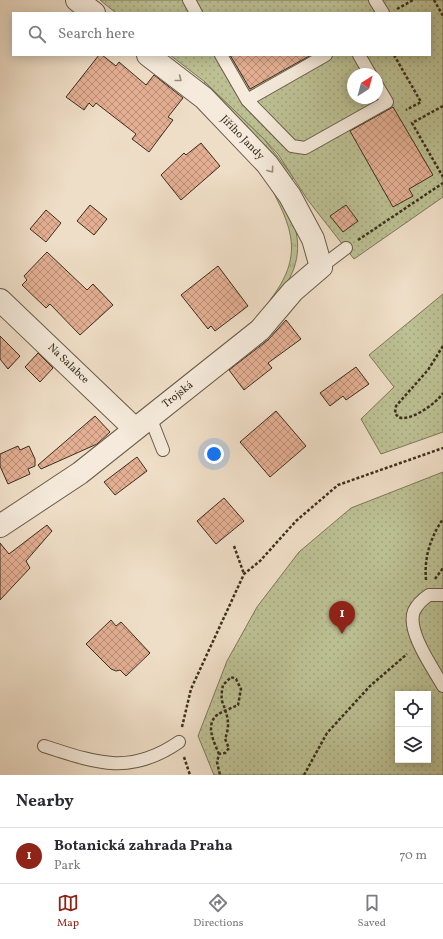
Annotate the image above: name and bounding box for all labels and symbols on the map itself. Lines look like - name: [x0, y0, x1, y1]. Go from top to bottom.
- north arrow: [347, 68, 383, 104]
- one-way arrow: [174, 74, 181, 81]
- street label: Jiřího Jandy: [217, 112, 267, 164]
- one-way arrow: [266, 165, 273, 172]
- street label: Na Salabce: [44, 340, 92, 388]
- street label: Trojská: [159, 378, 197, 412]
- your location: [204, 444, 224, 464]
- pin: 1: [329, 601, 355, 634]

